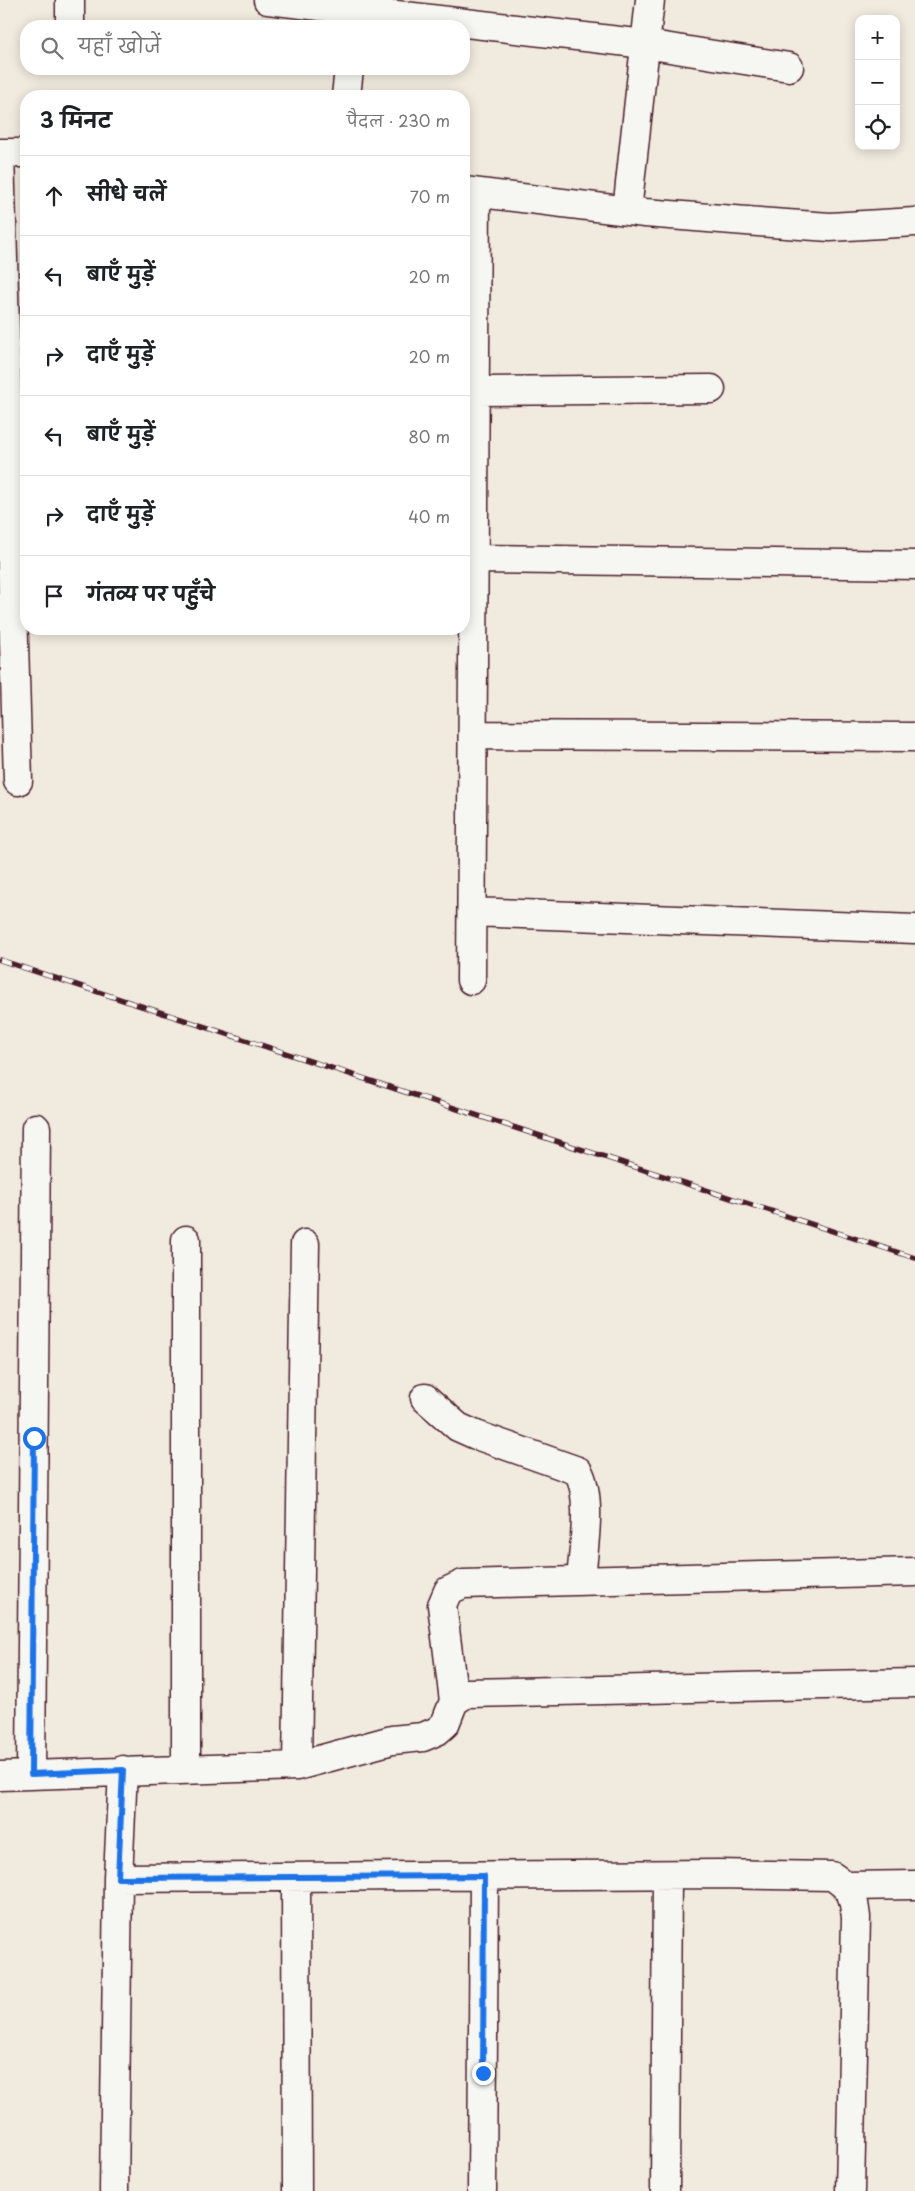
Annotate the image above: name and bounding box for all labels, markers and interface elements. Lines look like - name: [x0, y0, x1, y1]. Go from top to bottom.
- map controls: [855, 15, 900, 150]
- button: +: [855, 15, 900, 60]
- search box: [20, 20, 470, 75]
- text: यहाँ खोजें: [78, 31, 161, 59]
- icon: search: [38, 34, 66, 62]
- button: −: [855, 60, 900, 105]
- text: 3 मिनट: [40, 103, 111, 135]
- button: locate: [855, 105, 900, 150]
- text: पैदल · 230 m: [347, 108, 450, 132]
- text: सीधे चलें: [87, 179, 166, 207]
- icon: ahead: [40, 182, 68, 210]
- text: 70 m: [410, 184, 450, 208]
- text: बाएँ मुड़ें: [87, 259, 155, 287]
- icon: left: [40, 262, 68, 290]
- text: 20 m: [409, 264, 450, 288]
- text: दाएँ मुड़ें: [87, 339, 154, 367]
- icon: right: [40, 342, 68, 370]
- text: 20 m: [409, 344, 450, 368]
- text: बाएँ मुड़ें: [87, 419, 155, 447]
- icon: left: [40, 422, 68, 450]
- text: 80 m: [408, 424, 450, 448]
- text: दाएँ मुड़ें: [87, 499, 154, 527]
- icon: right: [40, 502, 68, 530]
- text: 40 m: [408, 504, 450, 528]
- text: गंतव्य पर पहुँचे: [87, 579, 215, 607]
- icon: arrive: [40, 582, 68, 610]
- route start: [23, 1427, 46, 1450]
- route end: [472, 2062, 495, 2085]

